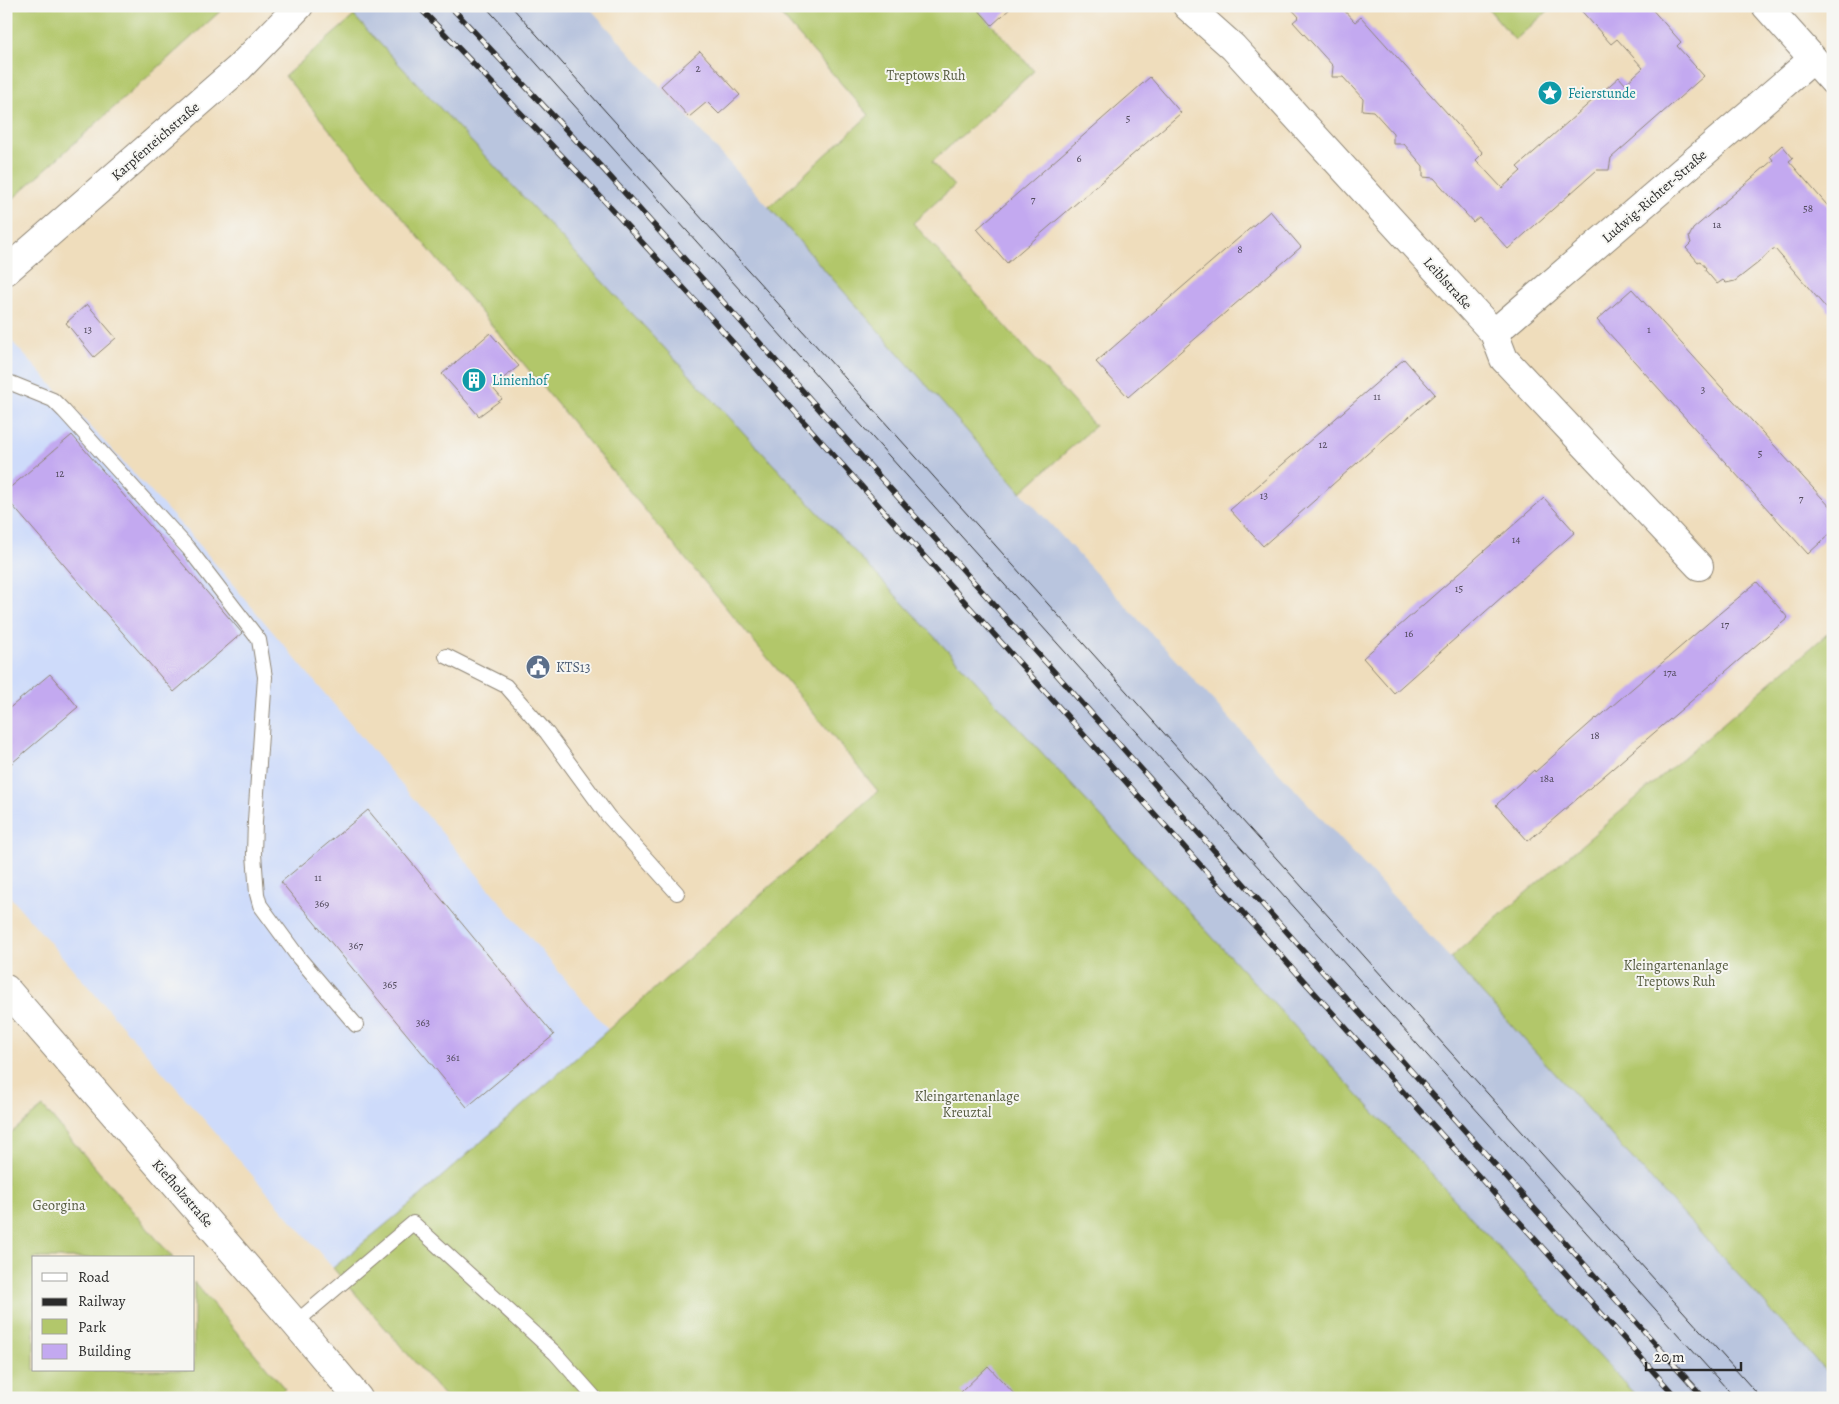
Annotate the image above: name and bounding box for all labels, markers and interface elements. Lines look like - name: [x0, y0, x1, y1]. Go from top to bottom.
- house number: 2: [695, 61, 701, 76]
- park label: Treptows Ruh: [887, 66, 966, 85]
- place icon: Feierstunde: [1537, 80, 1563, 106]
- place label: Feierstunde: [1568, 84, 1636, 103]
- street label: Karpfenteichstraße: [107, 98, 203, 185]
- house number: 5: [1126, 111, 1131, 126]
- street label: Ludwig-Richter-Straße: [1598, 145, 1711, 247]
- house number: 6: [1076, 151, 1082, 166]
- house number: 7: [1031, 192, 1036, 207]
- house number: 58: [1803, 201, 1813, 216]
- house number: 1a: [1713, 217, 1722, 232]
- house number: 8: [1237, 242, 1243, 257]
- street label: Leiblstraße: [1419, 253, 1476, 314]
- house number: 13: [84, 322, 92, 337]
- house number: 1: [1647, 322, 1651, 337]
- building icon: Linienhof: [461, 367, 487, 393]
- place label: Linienhof: [492, 371, 550, 390]
- house number: 3: [1701, 382, 1705, 397]
- house number: 11: [1373, 389, 1381, 404]
- house number: 12: [1319, 437, 1328, 452]
- house number: 5: [1758, 446, 1763, 461]
- house number: 12: [56, 466, 65, 481]
- house number: 13: [1260, 488, 1268, 503]
- house number: 7: [1799, 491, 1804, 506]
- house number: 14: [1512, 532, 1520, 547]
- house number: 15: [1455, 581, 1464, 596]
- house number: 17: [1721, 617, 1730, 632]
- house number: 16: [1405, 626, 1413, 641]
- public building icon: KTS13: [525, 654, 551, 680]
- place label: KTS13: [556, 658, 591, 677]
- house number: 17a: [1663, 665, 1678, 680]
- house number: 18: [1590, 728, 1600, 743]
- house number: 18a: [1540, 771, 1555, 786]
- house number: 11: [314, 870, 322, 885]
- house number: 369: [315, 896, 329, 911]
- house number: 367: [349, 938, 364, 953]
- park label: Kleingartenanlage Treptows Ruh: [1624, 956, 1728, 991]
- house number: 365: [383, 977, 397, 992]
- house number: 363: [416, 1015, 430, 1030]
- house number: 361: [446, 1050, 460, 1065]
- park label: Kleingartenanlage Kreuztal: [915, 1087, 1019, 1122]
- street label: Kiefholzstraße: [148, 1155, 218, 1231]
- park label: Georgina: [33, 1196, 86, 1215]
- legend: [32, 1256, 195, 1372]
- text: Road: [78, 1267, 110, 1287]
- text: Railway: [78, 1291, 126, 1311]
- text: Park: [78, 1317, 107, 1337]
- scale bar: [1646, 1339, 1742, 1371]
- text: Building: [78, 1341, 131, 1361]
- text: 20 m: [1654, 1347, 1685, 1367]

